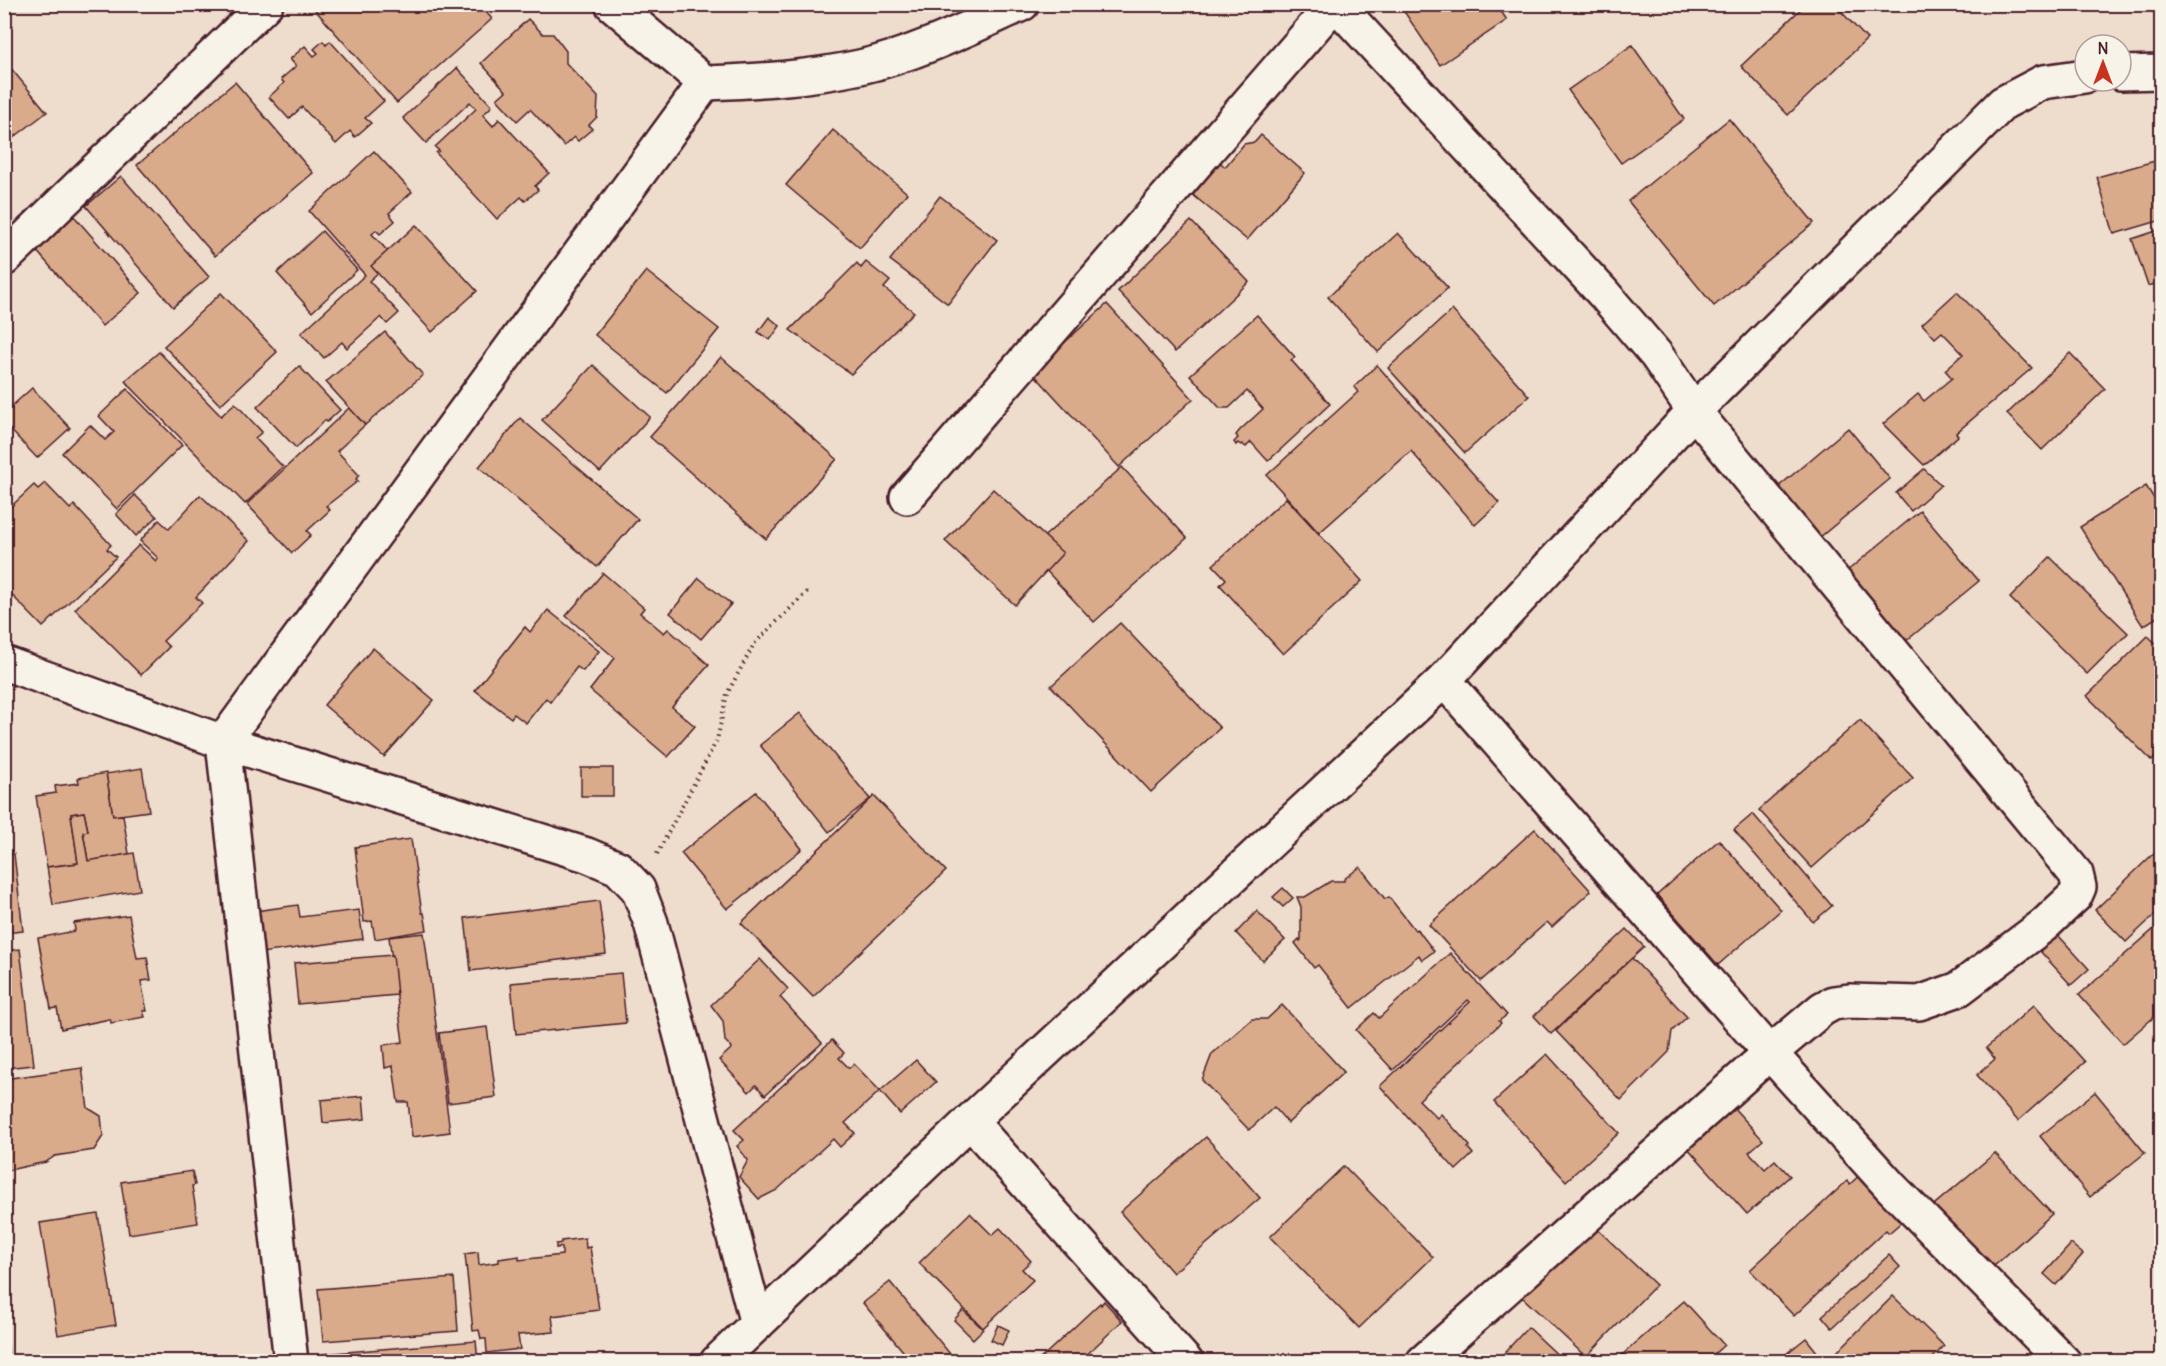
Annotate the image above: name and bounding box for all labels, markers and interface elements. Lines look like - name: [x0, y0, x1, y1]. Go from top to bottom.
- north arrow: [2073, 33, 2133, 93]
- text: N: [2097, 38, 2109, 58]

